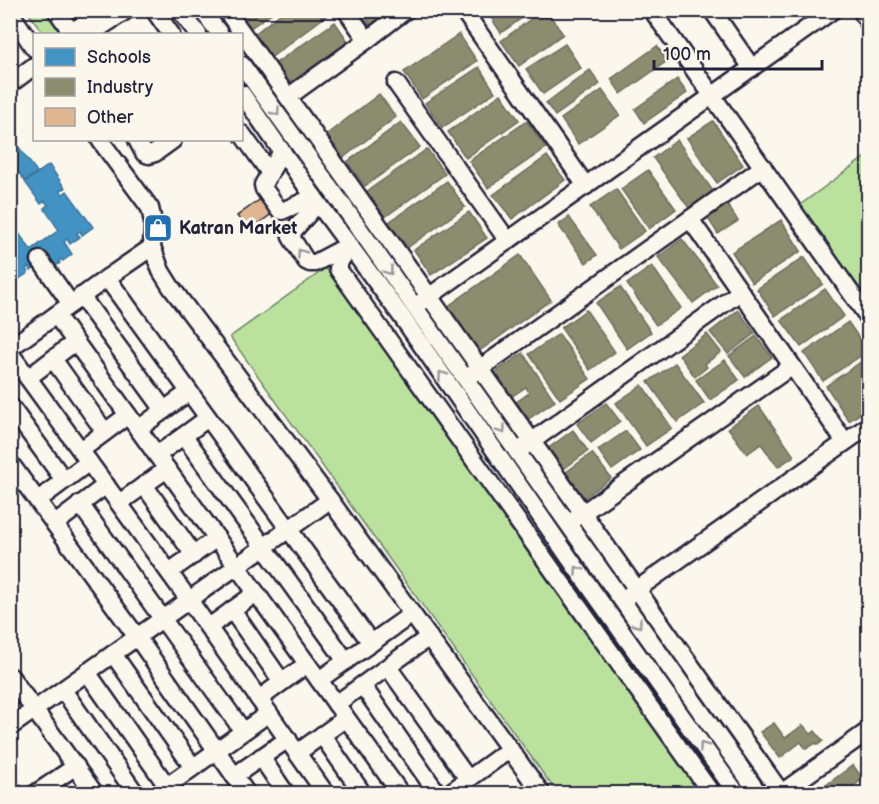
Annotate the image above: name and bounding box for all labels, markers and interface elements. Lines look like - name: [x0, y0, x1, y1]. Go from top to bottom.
- legend: [33, 33, 243, 141]
- scale bar: [654, 33, 822, 71]
- text: 100 m: [663, 44, 711, 65]
- text: Schools: [87, 47, 151, 68]
- text: Industry: [87, 77, 154, 98]
- one-way arrow: [269, 106, 280, 117]
- text: Other: [87, 107, 134, 128]
- shop icon: Katran Market: [142, 212, 174, 244]
- place label: Katran Market: [179, 218, 297, 239]
- one-way arrow: [297, 248, 308, 259]
- one-way arrow: [382, 264, 393, 275]
- one-way arrow: [438, 371, 449, 382]
- one-way arrow: [494, 424, 505, 435]
- one-way arrow: [574, 565, 585, 576]
- one-way arrow: [631, 617, 642, 628]
- one-way arrow: [699, 741, 710, 752]

